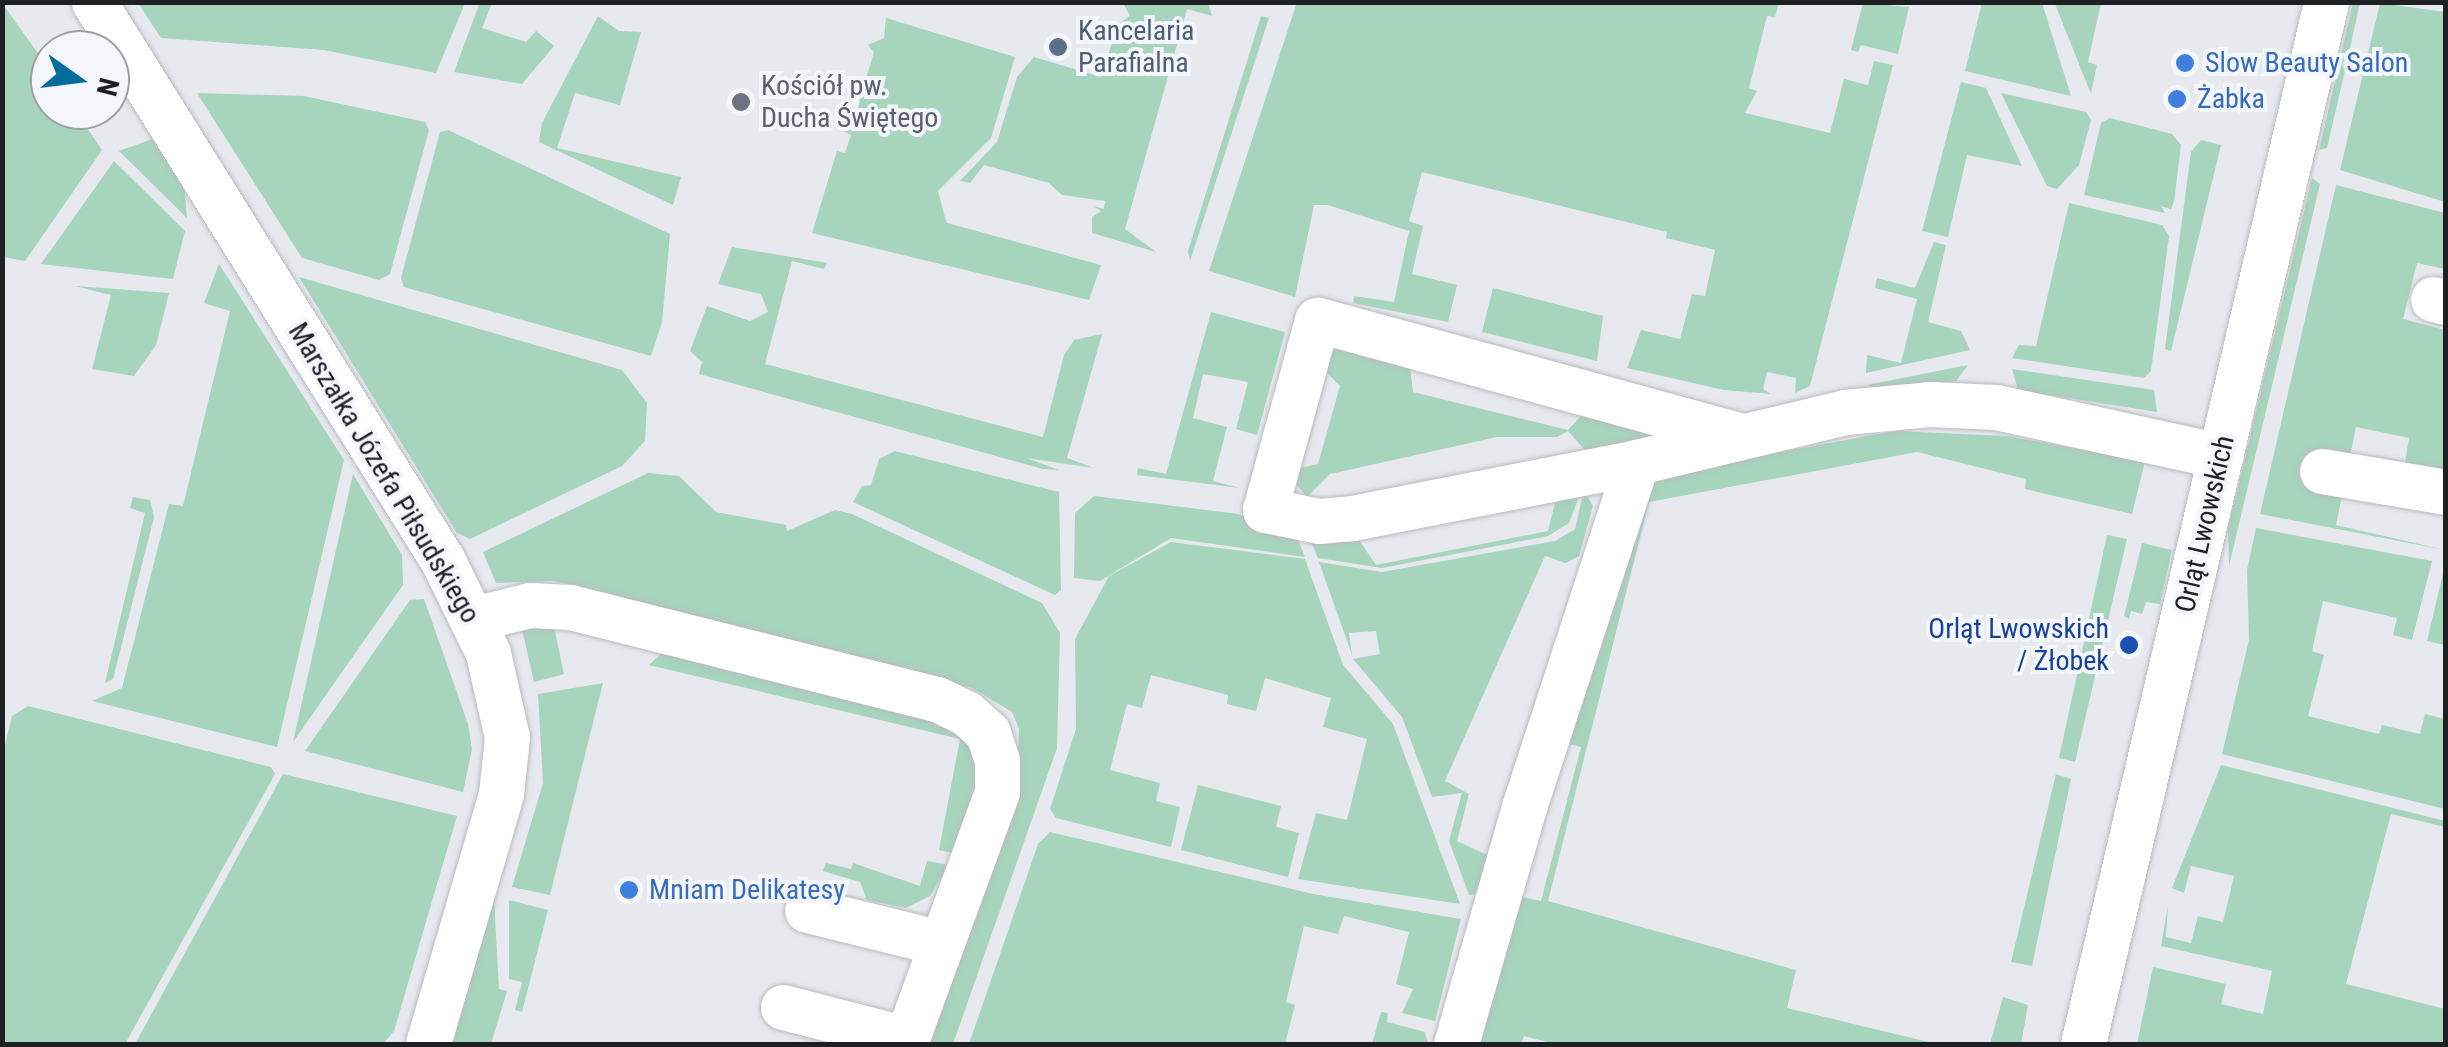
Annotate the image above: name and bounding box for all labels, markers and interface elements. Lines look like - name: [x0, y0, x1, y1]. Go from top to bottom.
- place label: Kancelaria Parafialna: [1078, 14, 1195, 80]
- north arrow: [30, 30, 130, 130]
- marker: Kancelaria Parafialna: [1047, 36, 1069, 58]
- place label: Slow Beauty Salon: [2205, 46, 2408, 80]
- marker: Slow Beauty Salon: [2174, 52, 2196, 74]
- place label: Kościół pw. Ducha Świętego: [761, 69, 938, 135]
- text: N: [90, 75, 126, 99]
- place label: Żabka: [2197, 82, 2265, 116]
- marker: Żabka: [2166, 88, 2188, 110]
- marker: Kościół pw. Ducha Świętego: [730, 91, 752, 113]
- street label: Marszałka Józefa Piłsudskiego: [281, 317, 487, 629]
- street label: Orląt Lwowskich: [2168, 432, 2242, 616]
- place label: Orląt Lwowskich / Żłobek: [1928, 612, 2109, 678]
- marker: Orląt Lwowskich / Żłobek: [2118, 634, 2140, 656]
- place label: Mniam Delikatesy: [649, 873, 845, 907]
- marker: Mniam Delikatesy: [618, 879, 640, 901]

